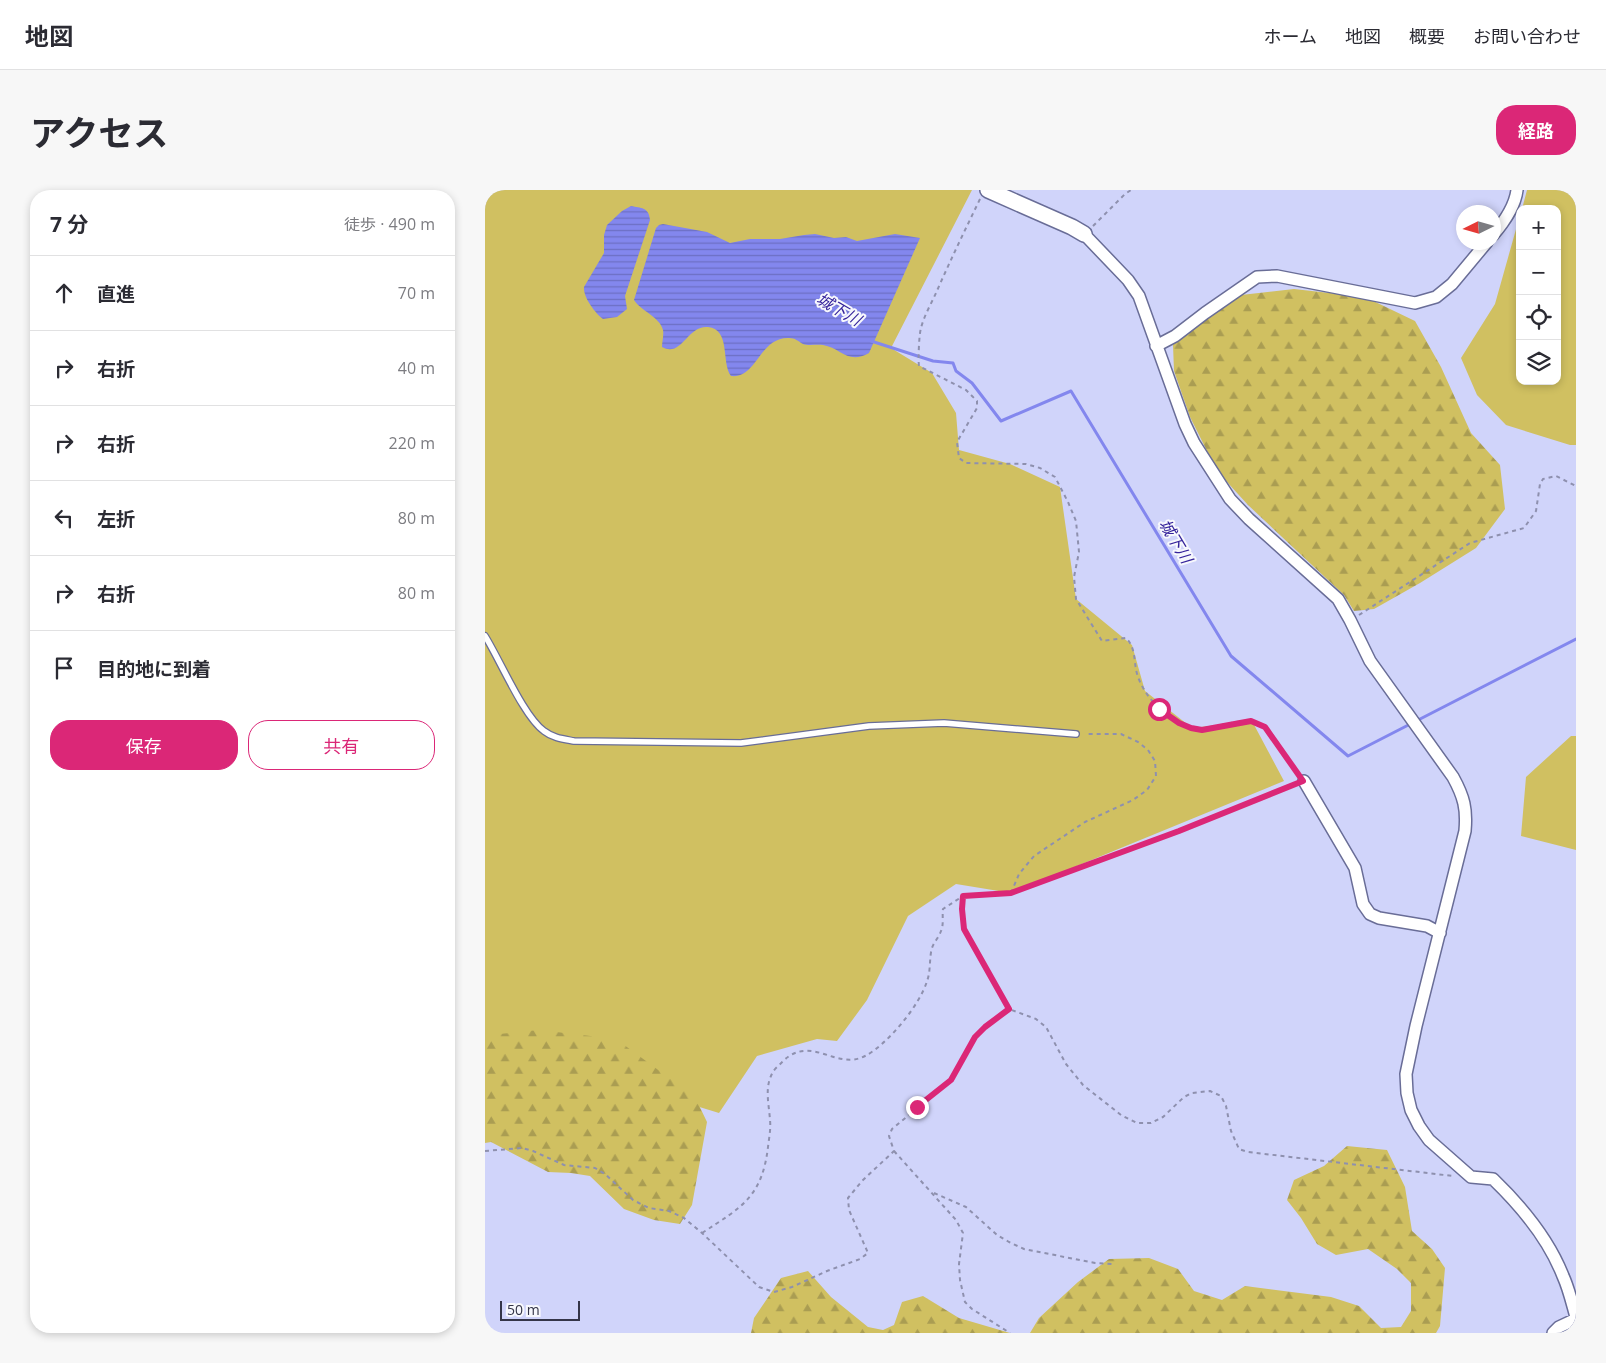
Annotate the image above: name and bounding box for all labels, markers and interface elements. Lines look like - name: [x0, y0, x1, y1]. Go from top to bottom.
- text: 地図: [25, 19, 73, 52]
- text: ホーム: [1264, 24, 1317, 48]
- text: 地図: [1345, 24, 1381, 48]
- text: 概要: [1409, 24, 1445, 48]
- text: お問い合わせ: [1473, 24, 1581, 48]
- button: 経路: [1496, 105, 1576, 155]
- text: アクセス: [30, 109, 168, 156]
- north arrow: [1456, 205, 1501, 250]
- map controls: [1516, 205, 1561, 385]
- button: +: [1516, 205, 1561, 250]
- text: 7 分: [50, 210, 88, 238]
- text: 徒歩 · 490 m: [344, 213, 435, 235]
- button: −: [1516, 250, 1561, 295]
- icon: ahead: [50, 279, 78, 307]
- text: 直進: [97, 281, 135, 307]
- text: 70 m: [398, 282, 435, 304]
- water label: 城下川: [813, 287, 867, 332]
- button: locate: [1516, 295, 1561, 340]
- button: layers: [1516, 340, 1561, 385]
- icon: right: [50, 354, 78, 382]
- text: 右折: [97, 356, 135, 382]
- text: 40 m: [398, 357, 435, 379]
- icon: right: [50, 429, 78, 457]
- text: 右折: [97, 431, 135, 457]
- text: 220 m: [389, 432, 435, 454]
- icon: left: [50, 504, 78, 532]
- text: 左折: [97, 506, 135, 532]
- text: 80 m: [398, 507, 435, 529]
- water label: 城下川: [1154, 515, 1199, 569]
- icon: right: [50, 579, 78, 607]
- text: 右折: [97, 581, 135, 607]
- text: 80 m: [398, 582, 435, 604]
- icon: arrive: [50, 654, 78, 682]
- text: 目的地に到着: [97, 656, 211, 682]
- route start: [1148, 698, 1171, 721]
- button: 保存: [50, 720, 238, 770]
- button: 共有: [248, 720, 435, 770]
- route end: [906, 1096, 929, 1119]
- scale bar: [500, 1298, 580, 1321]
- text: 50 m: [507, 1300, 540, 1319]

